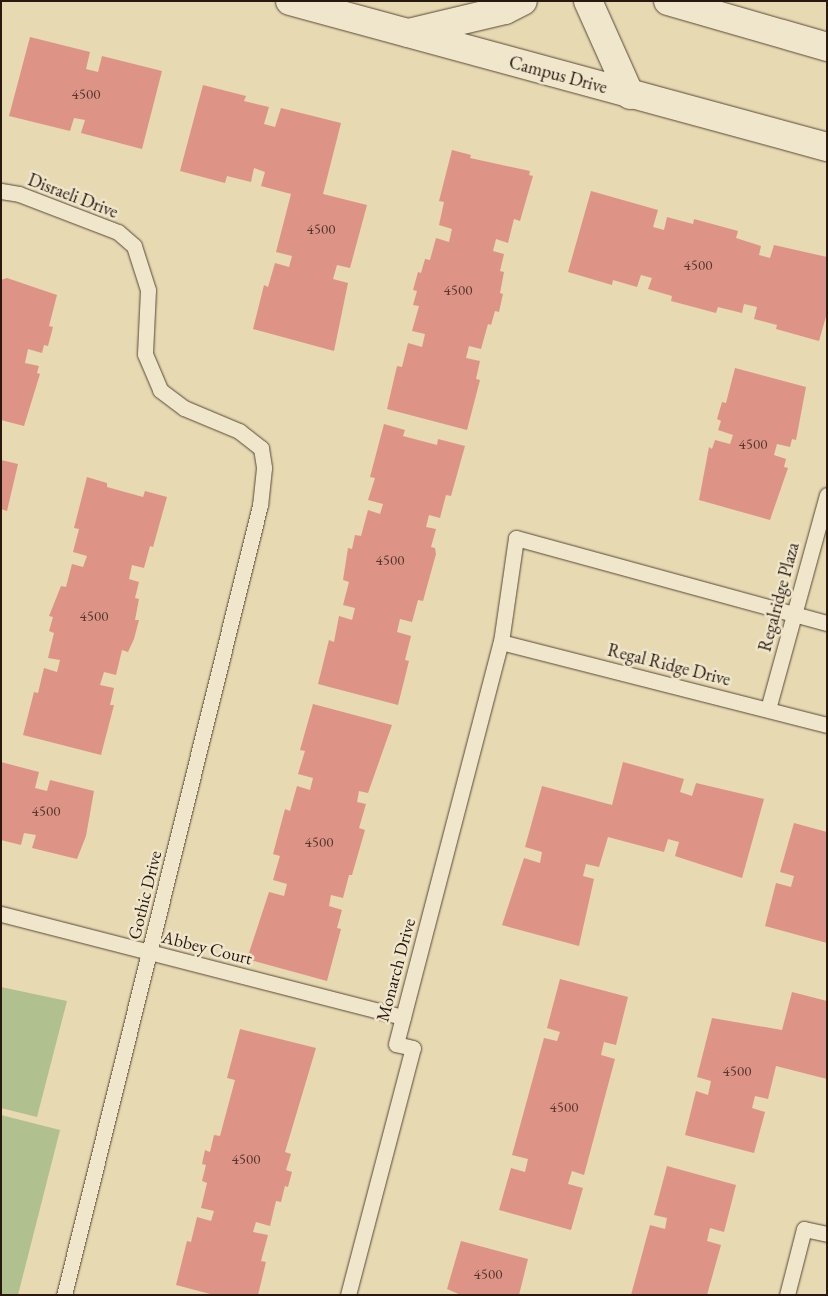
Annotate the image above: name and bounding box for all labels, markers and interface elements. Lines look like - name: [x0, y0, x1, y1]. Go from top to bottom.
- street label: Campus Drive: [507, 52, 609, 98]
- house number: 4500: [72, 85, 100, 103]
- street label: Disraeli Drive: [25, 169, 121, 223]
- house number: 4500: [307, 220, 335, 238]
- house number: 4500: [684, 256, 712, 274]
- house number: 4500: [444, 281, 472, 299]
- house number: 4500: [739, 435, 767, 453]
- street label: Regalridge Plaza: [754, 540, 804, 654]
- house number: 4500: [376, 551, 404, 569]
- house number: 4500: [80, 607, 108, 625]
- street label: Regal Ridge Drive: [605, 639, 733, 691]
- house number: 4500: [32, 802, 60, 820]
- house number: 4500: [305, 833, 333, 851]
- street label: Gothic Drive: [124, 848, 166, 942]
- street label: Monarch Drive: [372, 916, 420, 1024]
- street label: Abbey Court: [160, 926, 254, 970]
- house number: 4500: [723, 1062, 751, 1080]
- house number: 4500: [550, 1098, 578, 1116]
- house number: 4500: [232, 1150, 260, 1168]
- house number: 4500: [474, 1265, 502, 1283]

